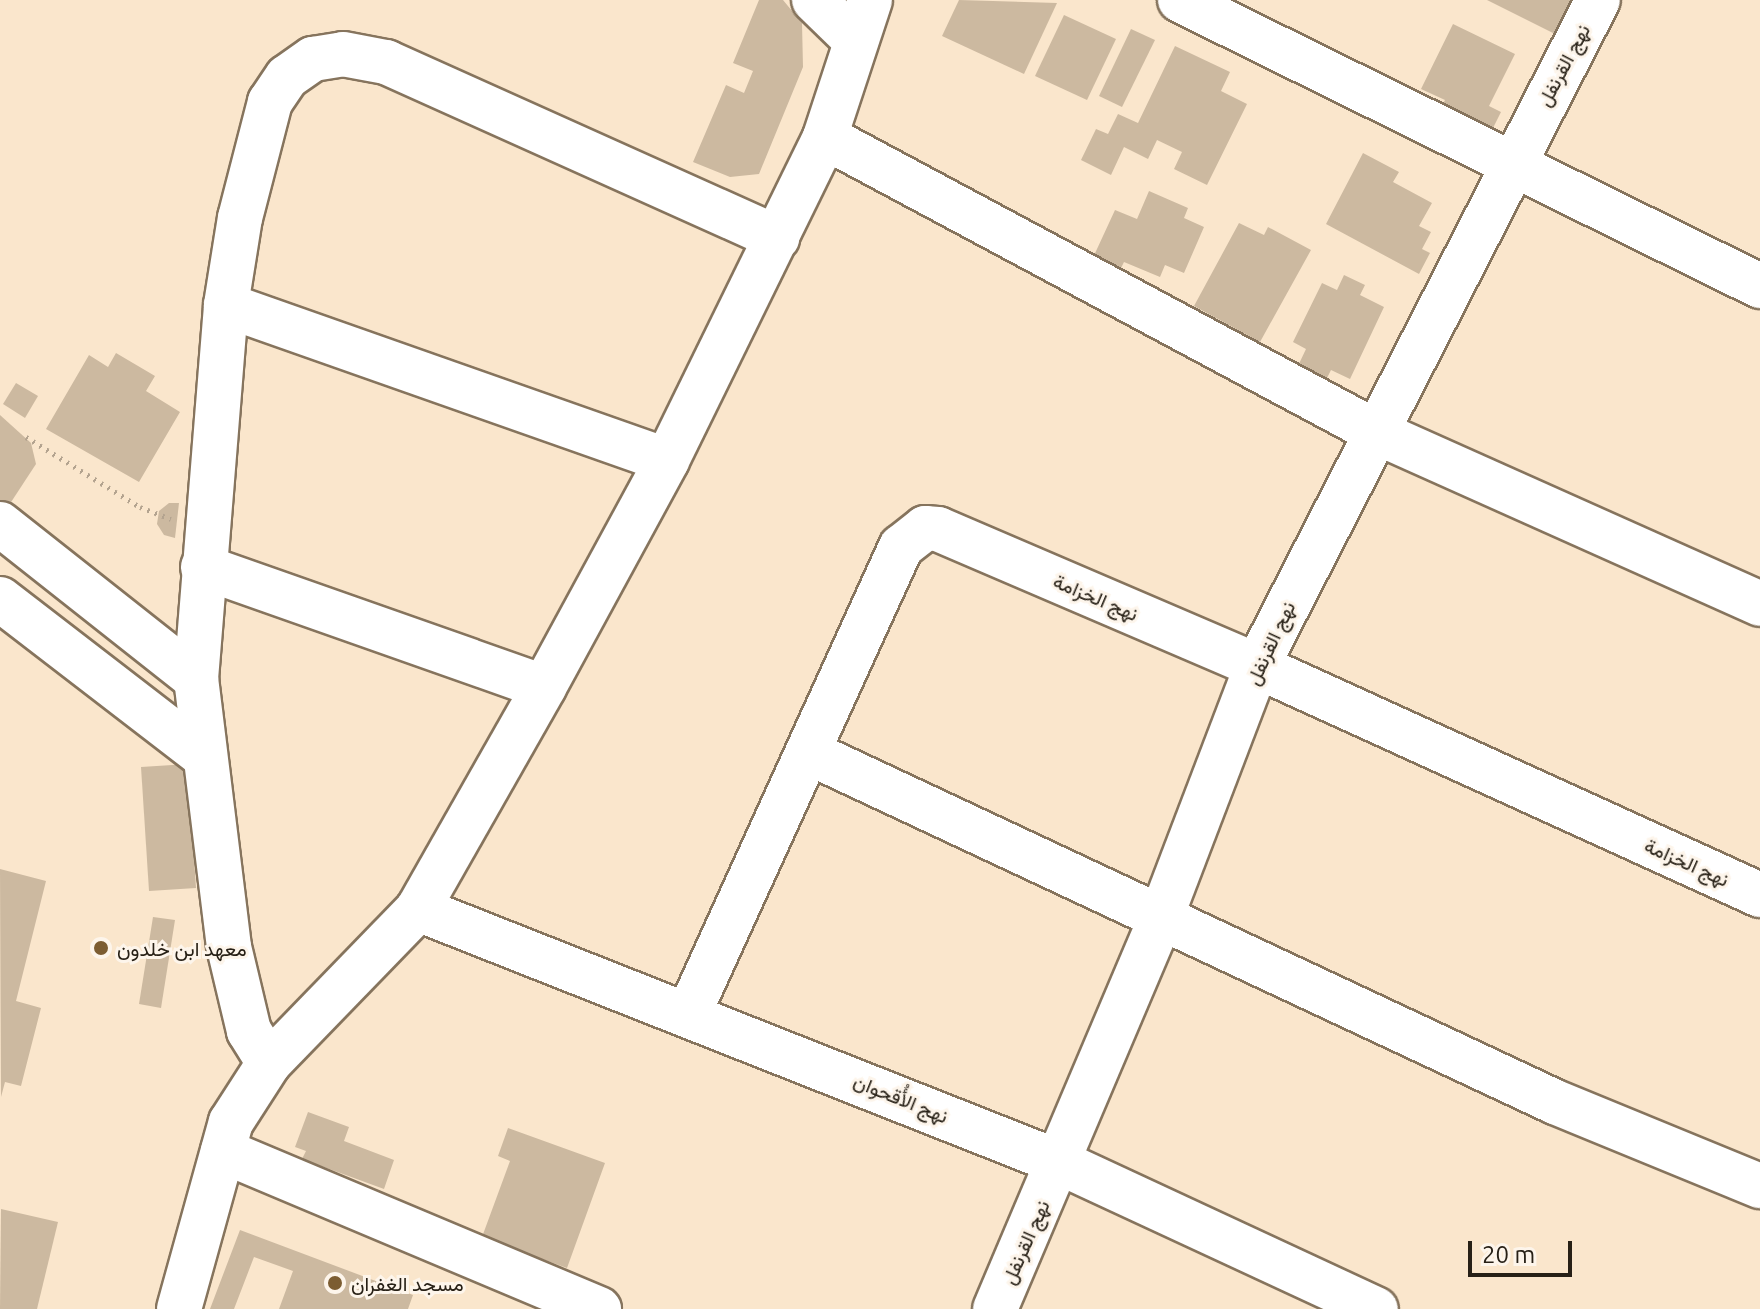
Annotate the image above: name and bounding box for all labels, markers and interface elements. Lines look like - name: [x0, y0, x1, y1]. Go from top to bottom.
- street label: نهج القرنفل: [1531, 20, 1595, 110]
- street label: نهج الخزامة: [1050, 568, 1142, 626]
- street label: نهج القرنفل: [1240, 597, 1300, 689]
- street label: نهج الخزامة: [1641, 833, 1733, 891]
- place label: معهد ابن خلدون: [117, 936, 247, 960]
- marker: معهد ابن خلدون: [92, 939, 110, 957]
- street label: نهج الأُقحوان: [850, 1068, 952, 1128]
- street label: نهج القرنفل: [996, 1196, 1054, 1288]
- scale bar: [1472, 1225, 1576, 1275]
- text: 20 m: [1482, 1241, 1535, 1268]
- place label: مسجد الغفران: [351, 1271, 464, 1295]
- marker: مسجد الغفران: [326, 1274, 344, 1292]

